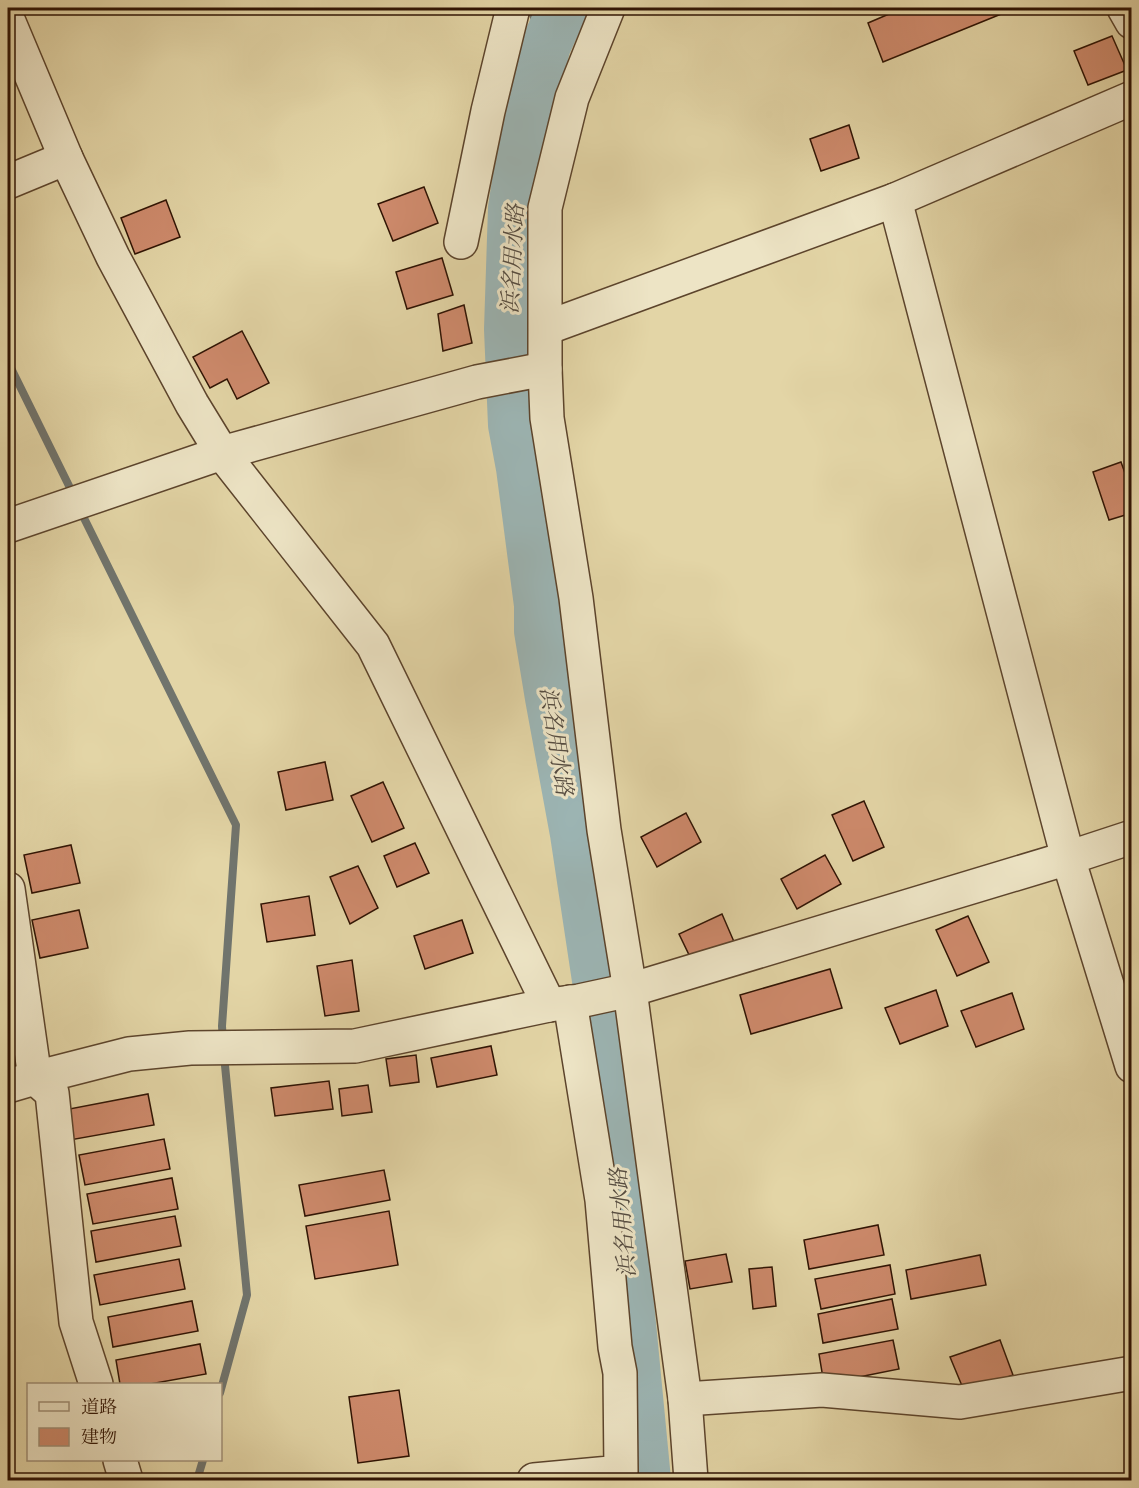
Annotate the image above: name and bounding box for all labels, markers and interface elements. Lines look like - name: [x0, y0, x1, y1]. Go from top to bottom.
- water label: 浜名用水路: [497, 201, 530, 315]
- water label: 浜名用水路: [534, 685, 578, 800]
- water label: 浜名用水路: [605, 1165, 642, 1279]
- legend: [27, 1383, 222, 1461]
- text: 道路: [81, 1397, 117, 1419]
- text: 建物: [81, 1427, 117, 1449]

